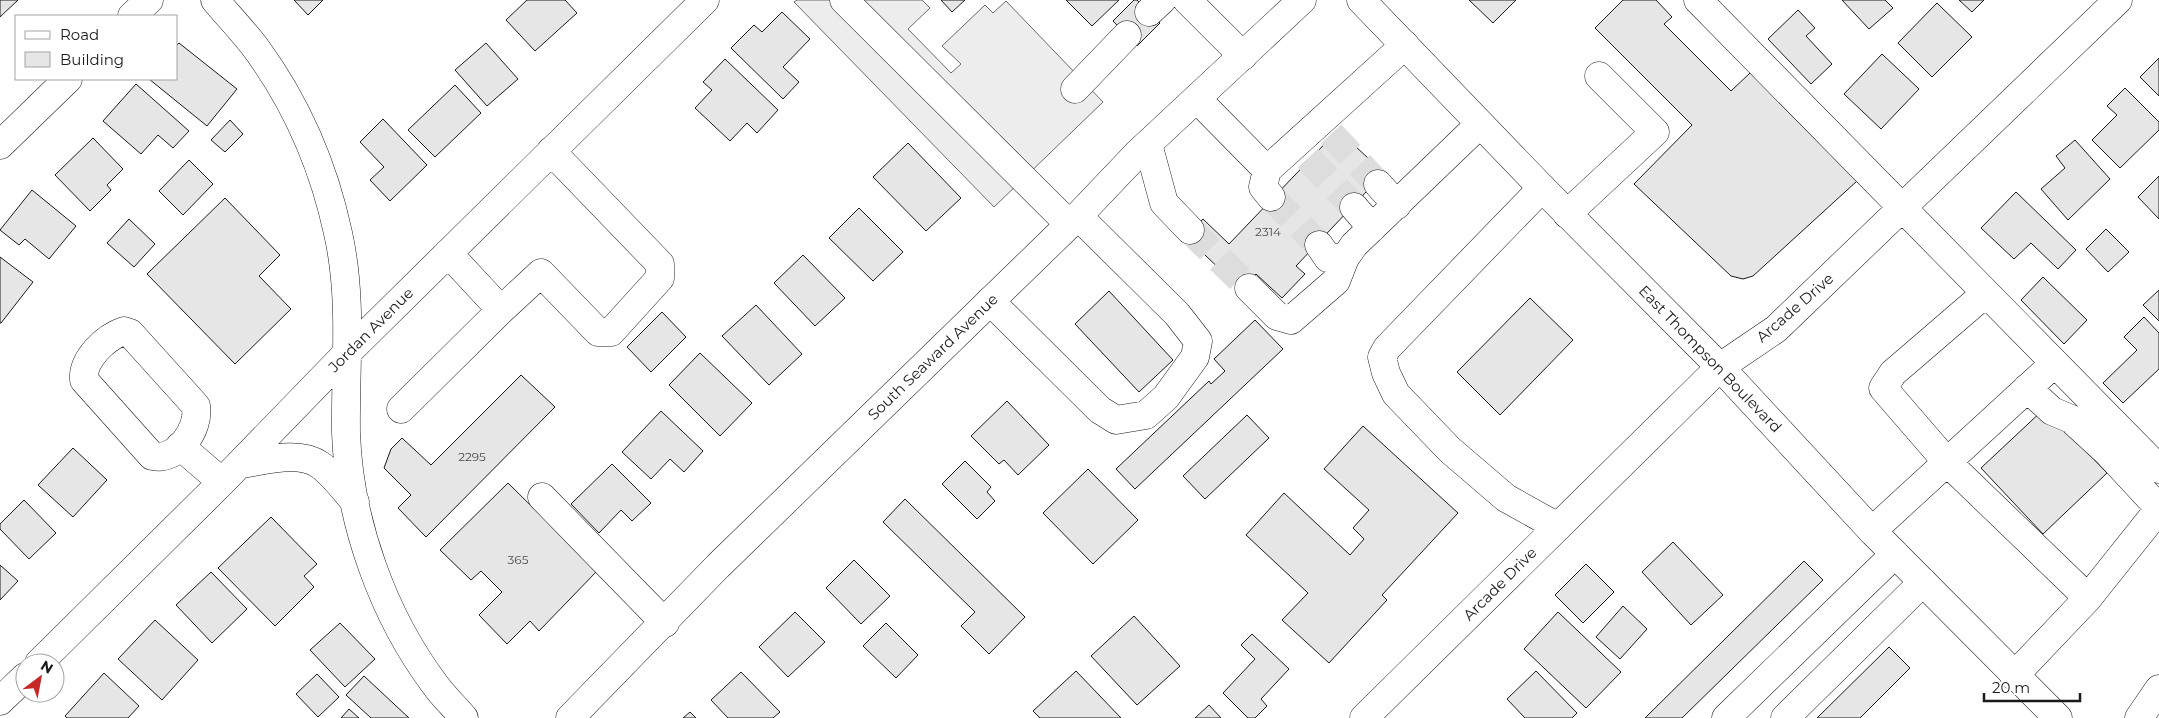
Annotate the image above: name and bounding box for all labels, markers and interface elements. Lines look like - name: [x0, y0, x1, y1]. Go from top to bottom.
- legend: [15, 15, 178, 80]
- text: Road: [60, 25, 99, 44]
- text: Building: [60, 50, 124, 69]
- house number: 2314: [1255, 224, 1281, 239]
- street label: Arcade Drive: [1752, 269, 1837, 346]
- street label: East Thompson Boulevard: [1635, 281, 1786, 436]
- street label: Jordan Avenue: [323, 283, 417, 377]
- street label: South Seaward Avenue: [864, 289, 1002, 424]
- house number: 2295: [458, 449, 486, 464]
- street label: Arcade Drive: [1459, 543, 1540, 624]
- house number: 365: [508, 552, 529, 567]
- north arrow: [15, 653, 65, 703]
- text: N: [37, 656, 56, 678]
- scale bar: [1984, 670, 2080, 702]
- text: 20 m: [1992, 678, 2030, 697]

